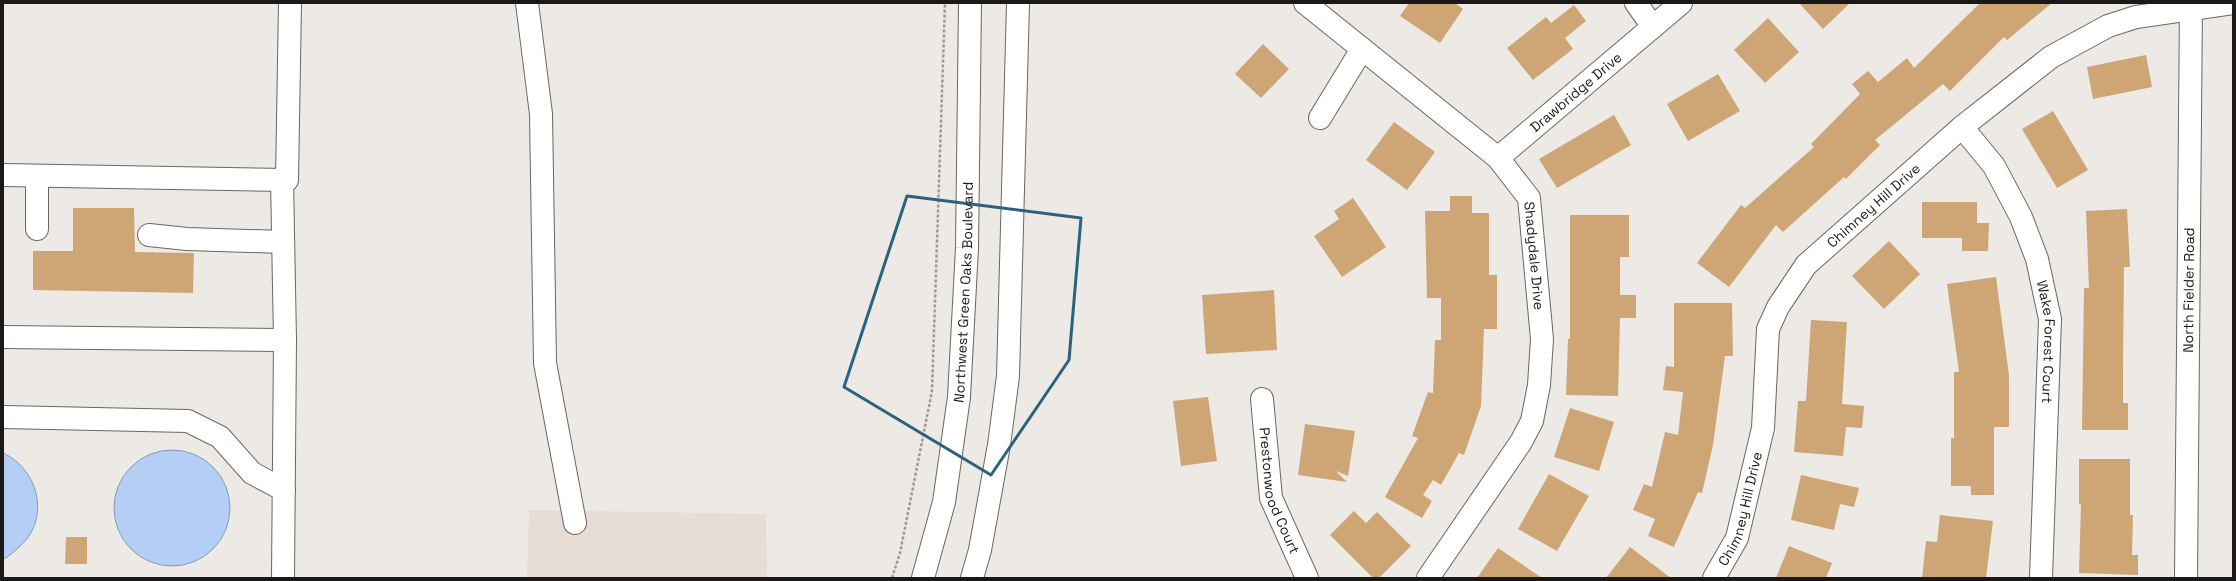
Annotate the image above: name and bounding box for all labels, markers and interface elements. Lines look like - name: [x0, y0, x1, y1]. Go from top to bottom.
- street label: Drawbridge Drive: [1526, 48, 1625, 136]
- street label: Chimney Hill Drive: [1823, 159, 1924, 251]
- street label: Northwest Green Oaks Boulevard: [949, 181, 977, 404]
- street label: Shadydale Drive: [1520, 201, 1548, 311]
- street label: North Fielder Road: [2179, 227, 2198, 353]
- street label: Wake Forest Court: [2033, 279, 2059, 404]
- street label: Prestonwood Court: [1256, 426, 1304, 557]
- street label: Chimney Hill Drive: [1714, 450, 1766, 569]

